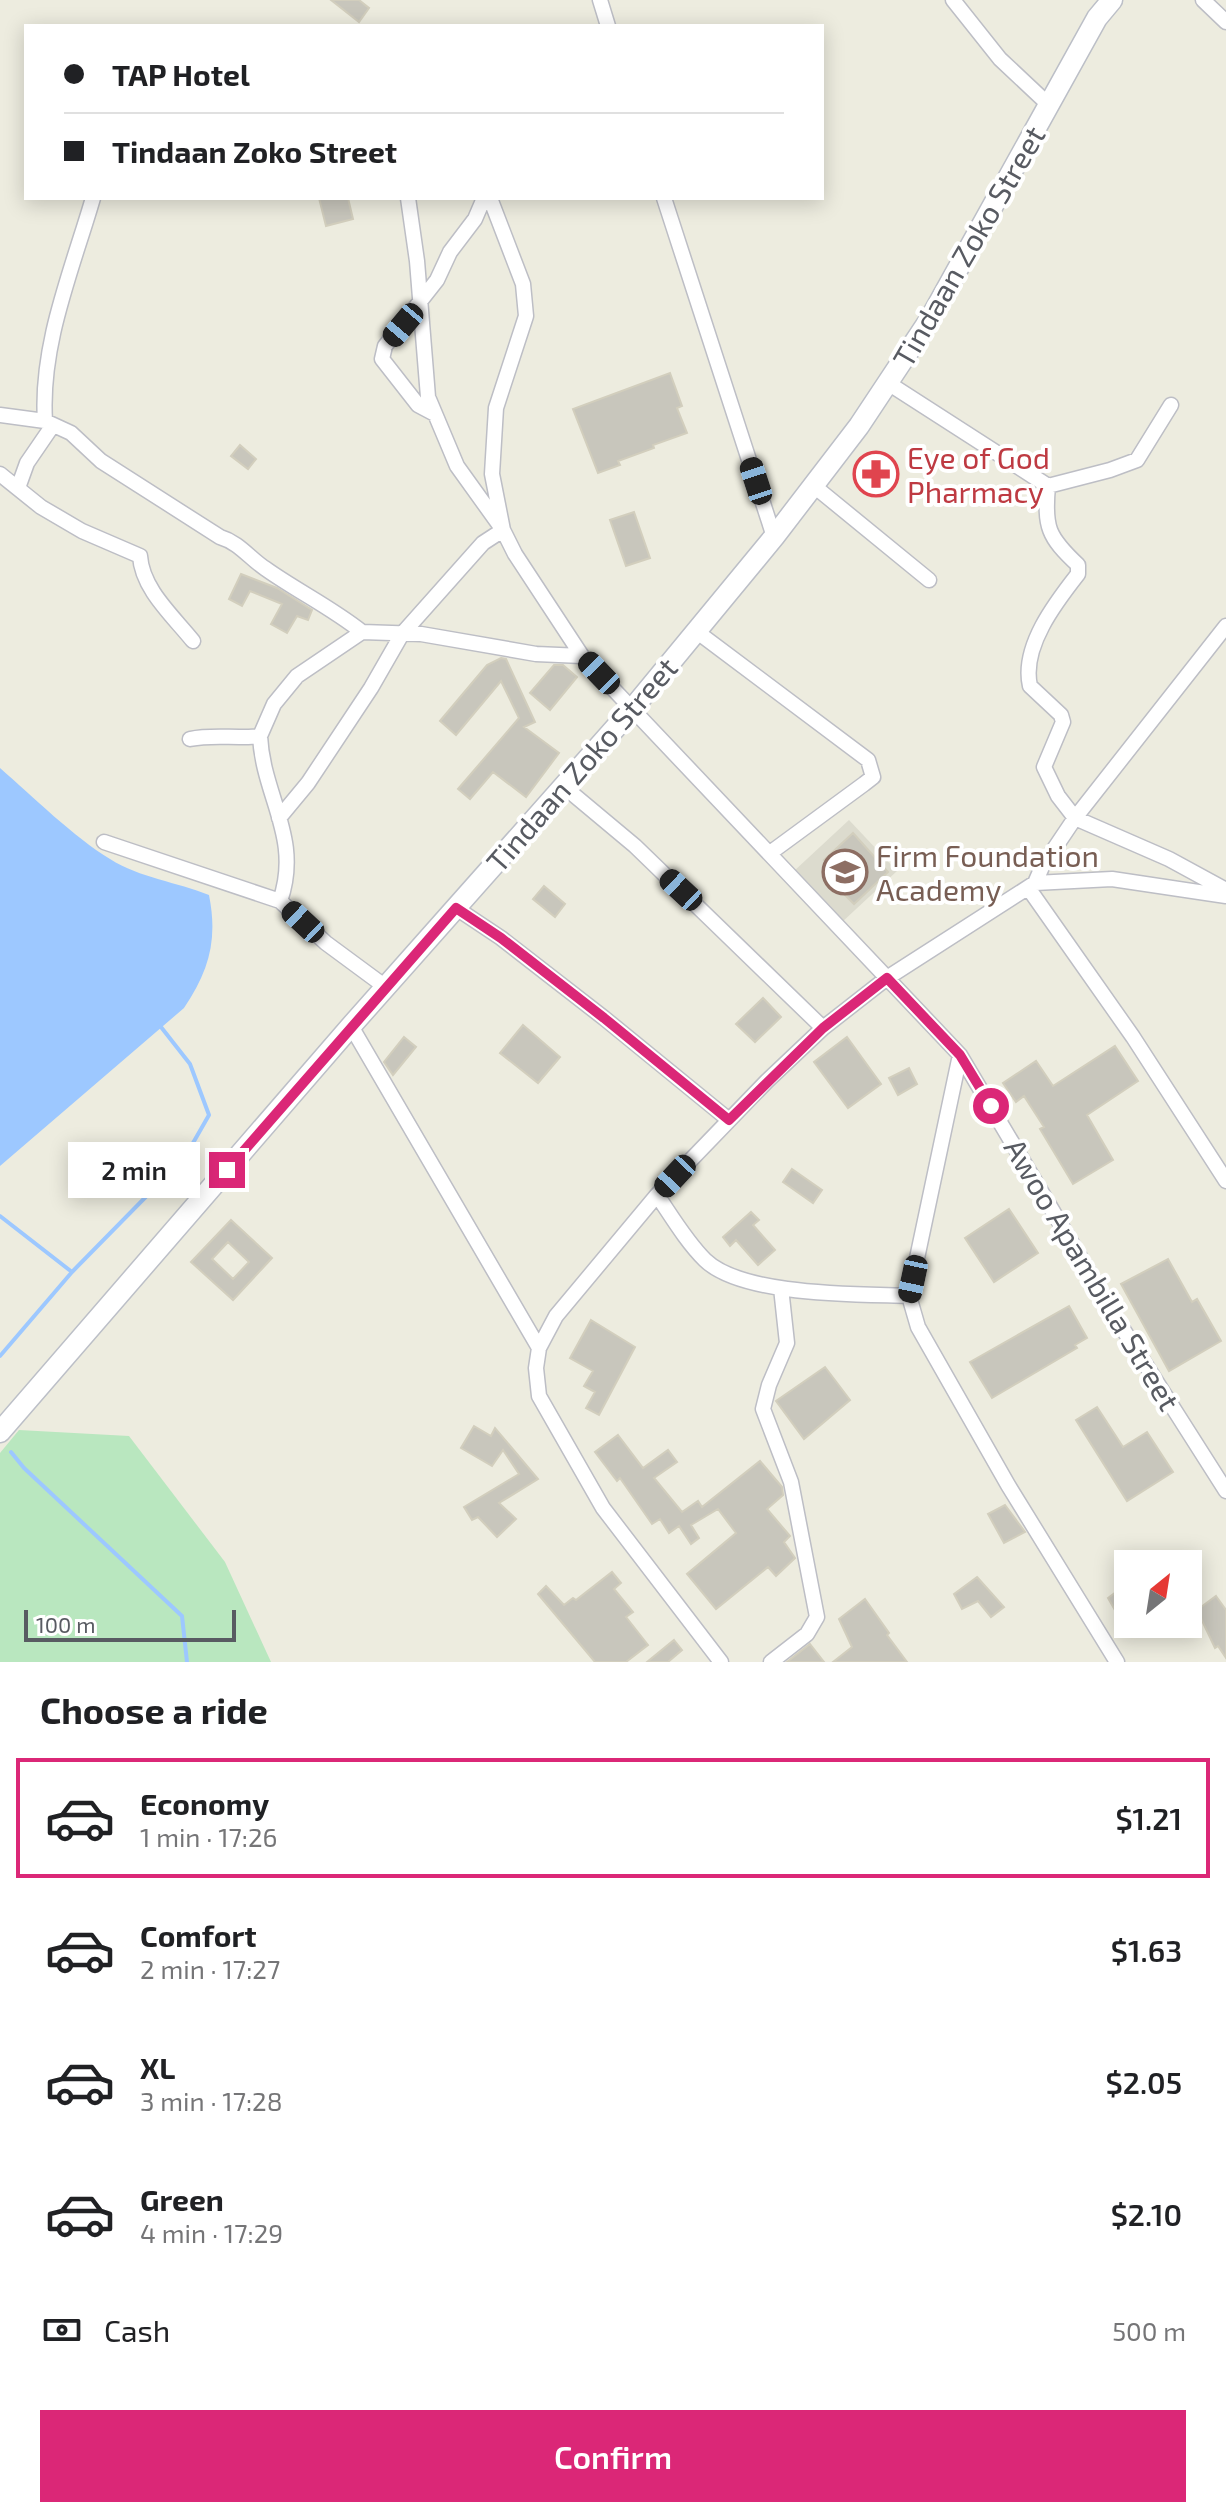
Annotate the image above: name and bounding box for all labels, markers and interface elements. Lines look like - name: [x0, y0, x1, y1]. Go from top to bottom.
- text: TAP Hotel: [112, 56, 250, 92]
- street label: Tindaan Zoko Street: [884, 119, 1052, 373]
- text: Tindaan Zoko Street: [112, 133, 397, 169]
- car: [378, 299, 428, 351]
- place label: Eye of God Pharmacy: [907, 439, 1050, 509]
- pharmacy icon: Eye of God Pharmacy: [852, 450, 900, 498]
- car: [737, 454, 775, 508]
- car: [574, 647, 624, 699]
- street label: Tindaan Zoko Street: [478, 649, 684, 879]
- place label: Firm Foundation Academy: [876, 837, 1099, 907]
- school or university icon: Firm Foundation Academy: [821, 848, 869, 896]
- car: [655, 865, 707, 915]
- car: [277, 897, 329, 947]
- route start: [973, 1088, 1009, 1124]
- street label: Awoo Apambilla Street: [998, 1132, 1188, 1416]
- callout: 2 min: [67, 1142, 199, 1198]
- car: [650, 1150, 700, 1202]
- route end: [209, 1152, 245, 1188]
- text: 2 min: [101, 1154, 167, 1185]
- car: [896, 1253, 930, 1305]
- north arrow: [1114, 1550, 1202, 1638]
- map controls: [1114, 1550, 1202, 1638]
- scale bar: [24, 1606, 236, 1642]
- text: 100 m: [36, 1611, 95, 1637]
- text: Choose a ride: [40, 1688, 268, 1731]
- icon: car: [44, 1782, 116, 1854]
- text: Economy: [140, 1785, 269, 1821]
- text: $1.21: [1115, 1800, 1182, 1836]
- text: 1 min · 17:26: [140, 1821, 278, 1852]
- icon: car: [44, 1914, 116, 1986]
- text: Comfort: [140, 1917, 257, 1953]
- text: $1.63: [1111, 1932, 1182, 1968]
- text: 2 min · 17:27: [140, 1953, 280, 1984]
- icon: car: [44, 2046, 116, 2118]
- text: XL: [140, 2049, 175, 2085]
- text: $2.05: [1106, 2064, 1182, 2100]
- text: 3 min · 17:28: [140, 2085, 283, 2116]
- icon: car: [44, 2178, 116, 2250]
- text: Green: [140, 2181, 224, 2217]
- text: $2.10: [1111, 2196, 1182, 2232]
- text: 4 min · 17:29: [140, 2217, 283, 2248]
- icon: cash: [40, 2308, 84, 2352]
- text: Cash: [104, 2312, 170, 2348]
- text: 500 m: [1112, 2315, 1186, 2346]
- button: Confirm: [40, 2410, 1186, 2502]

